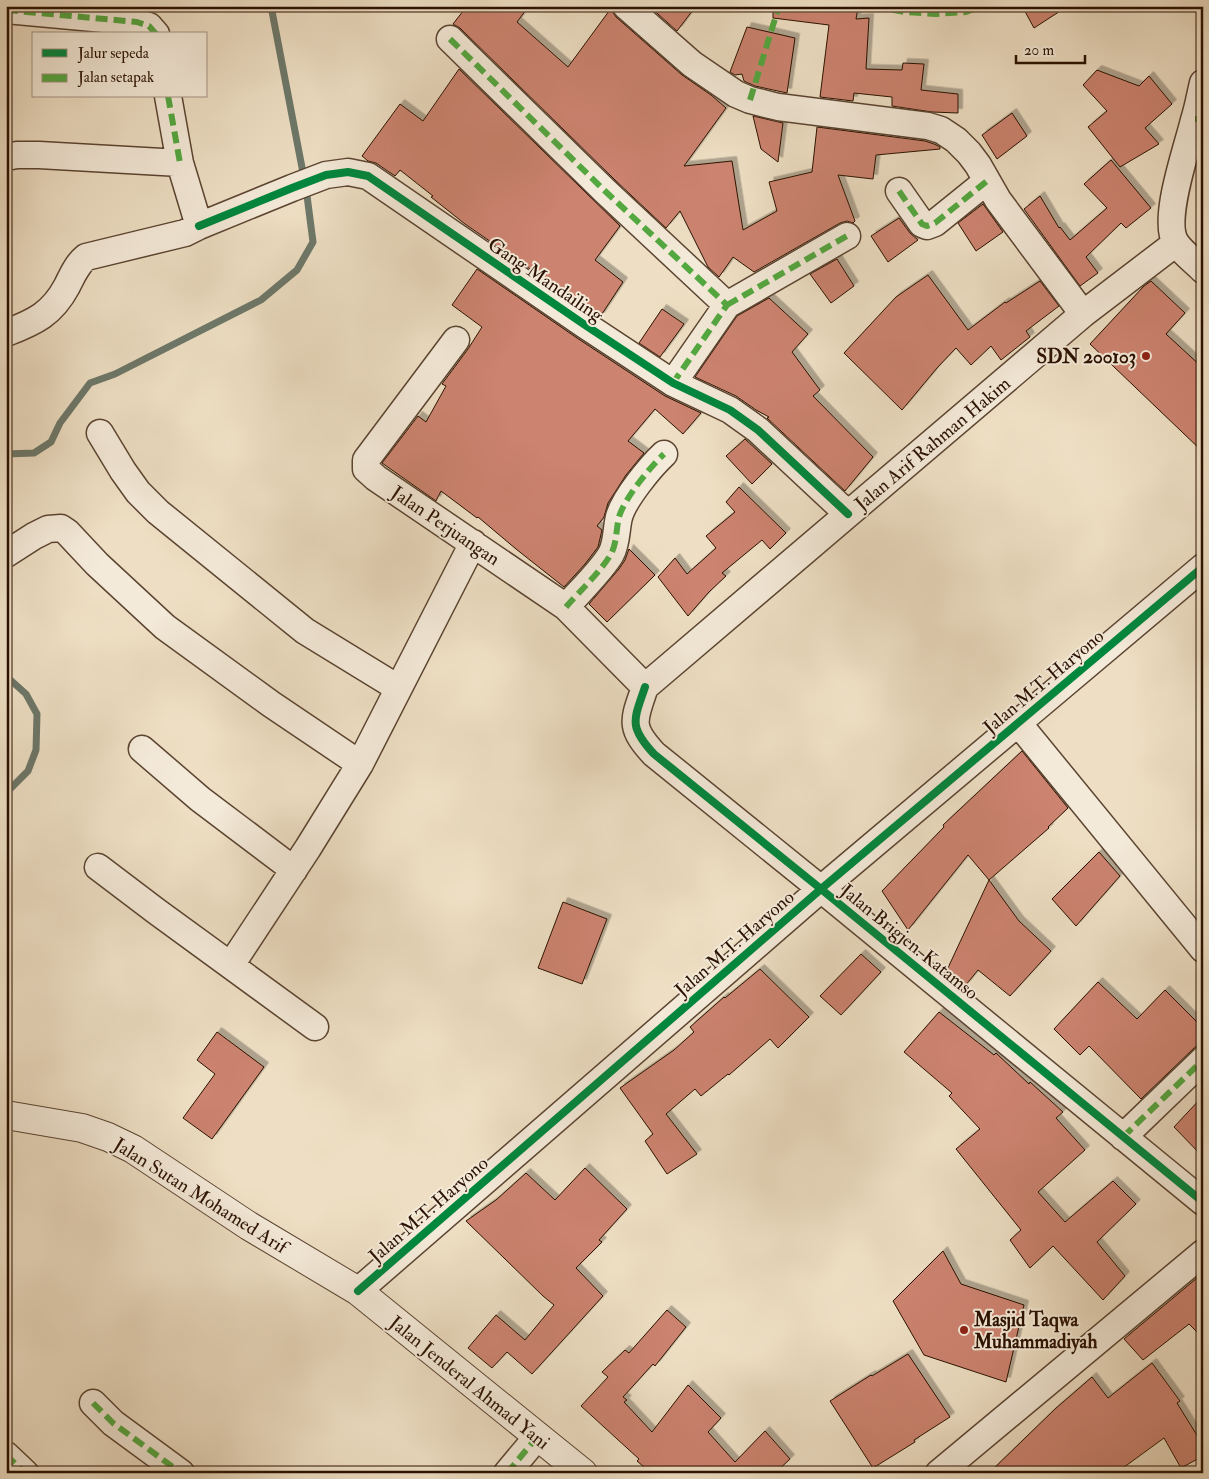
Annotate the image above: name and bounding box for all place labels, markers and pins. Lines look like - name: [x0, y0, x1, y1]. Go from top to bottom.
- place label: SDN 200103: [1037, 345, 1136, 369]
- marker: SDN 200103: [1140, 350, 1152, 362]
- place label: Masjid Taqwa Muhammadiyah: [973, 1308, 1097, 1355]
- marker: Masjid Taqwa Muhammadiyah: [958, 1324, 970, 1336]

